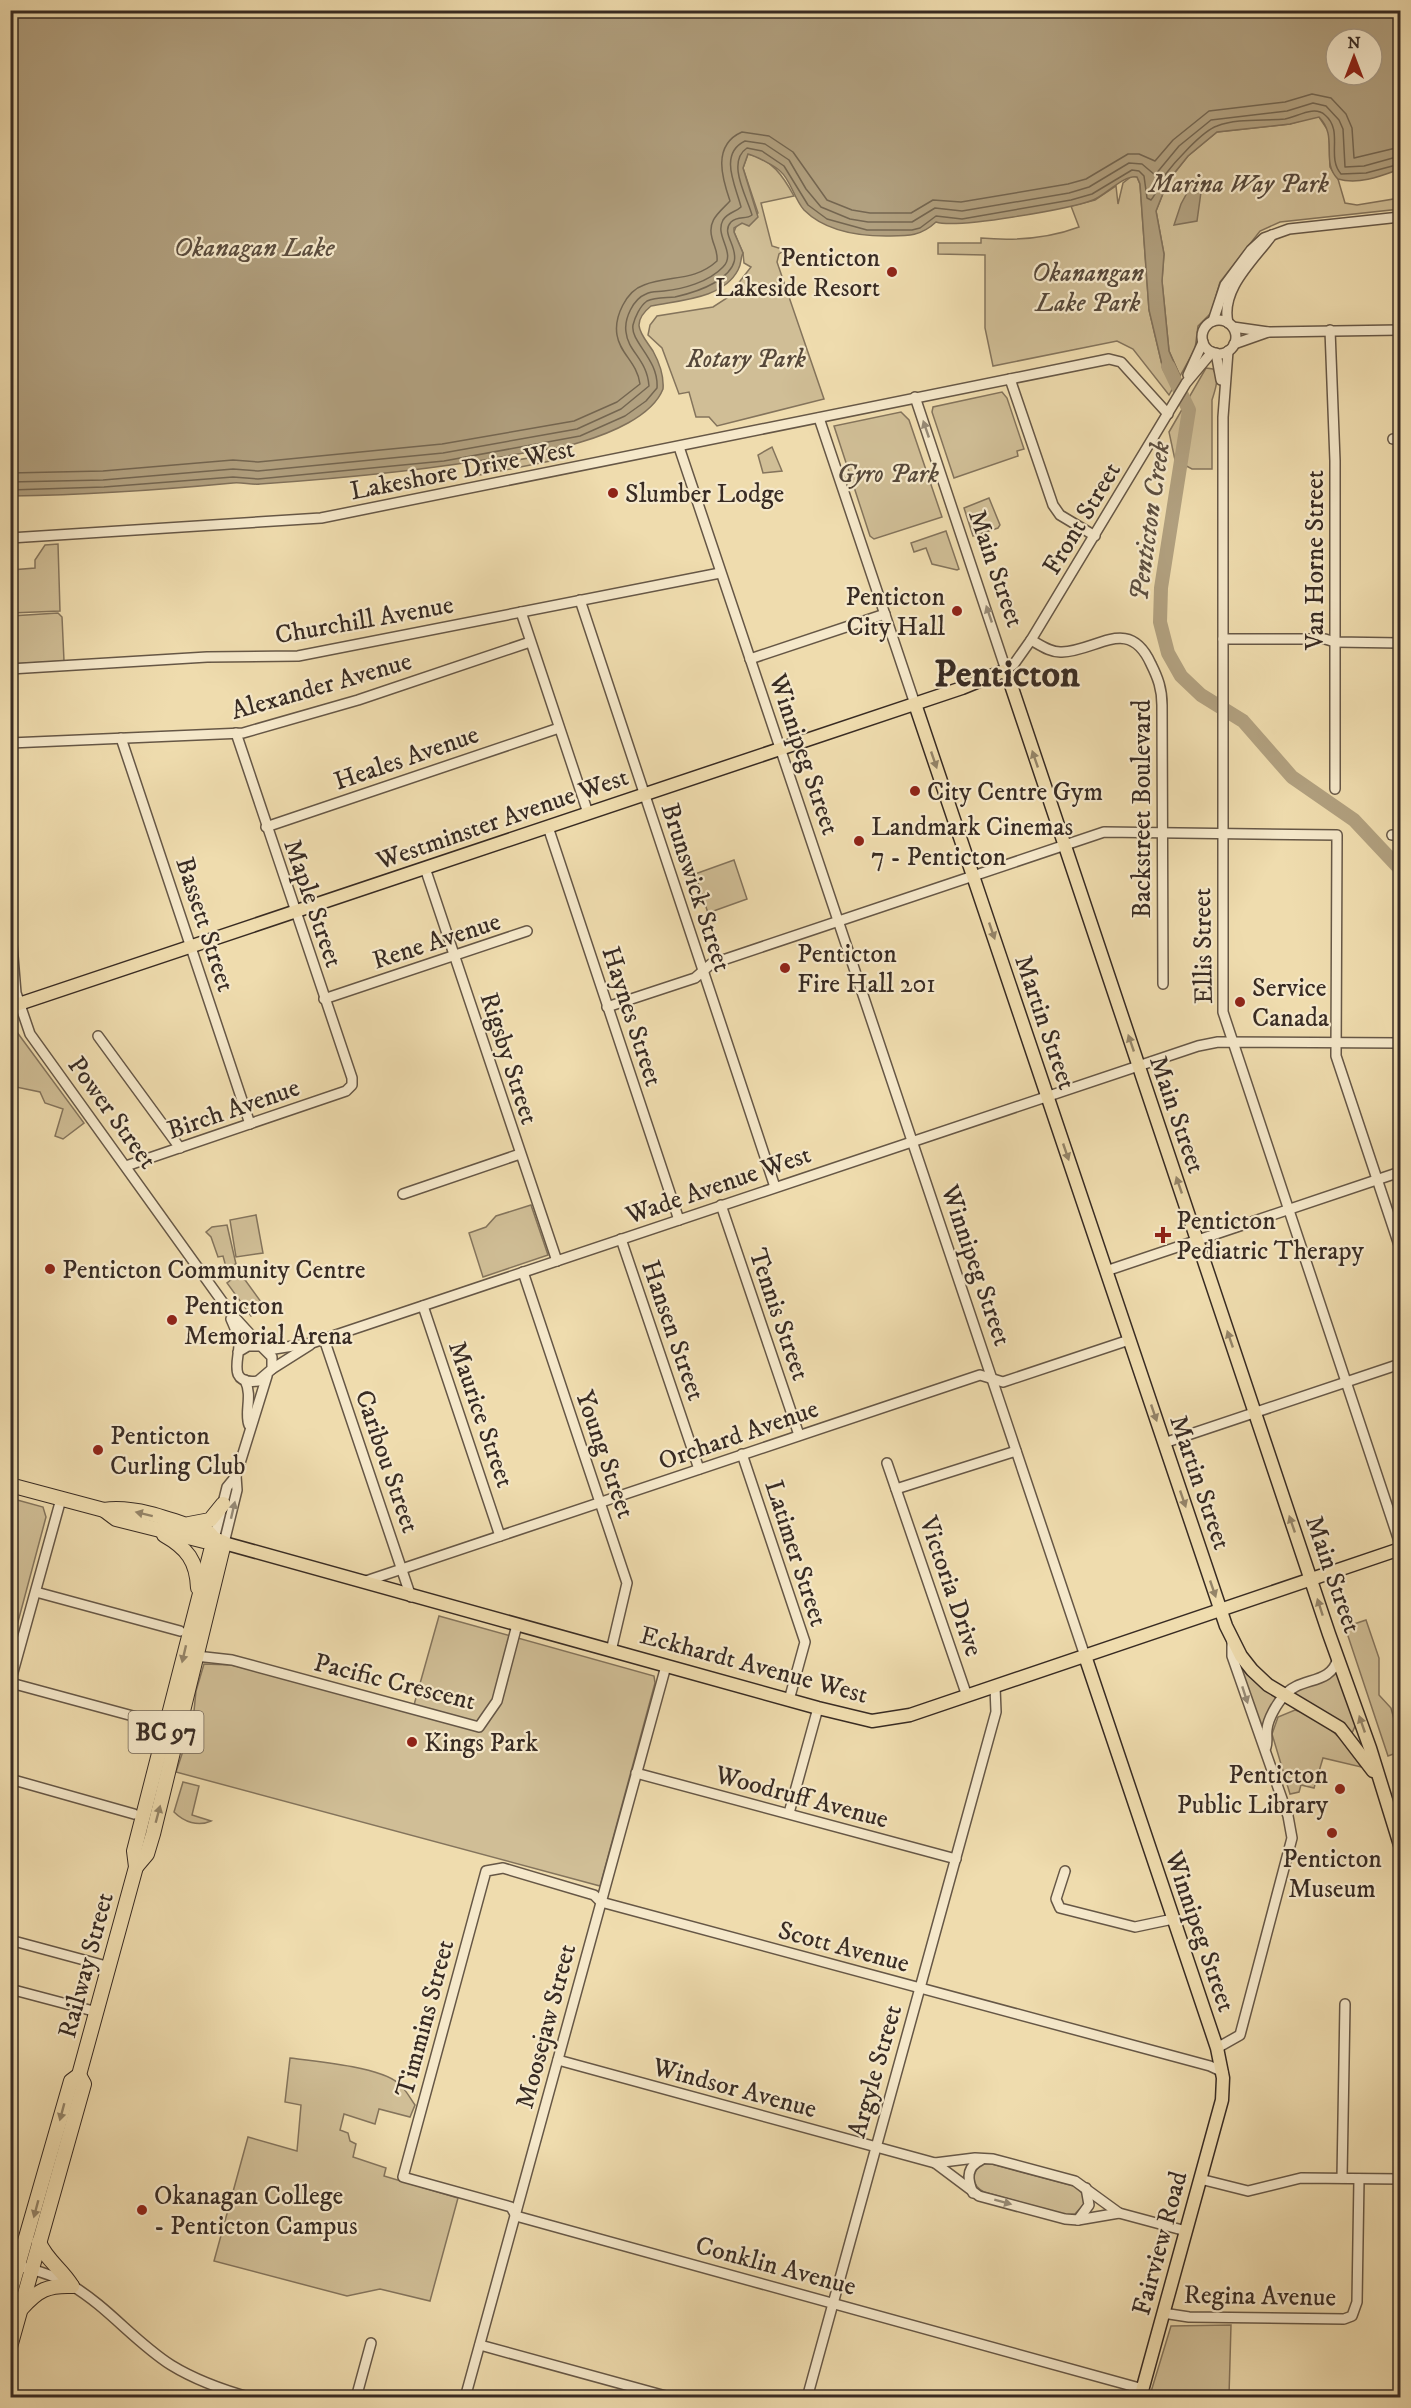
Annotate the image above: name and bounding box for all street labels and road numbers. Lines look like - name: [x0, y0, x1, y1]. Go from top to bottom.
- street label: Lakeshore Drive West: [347, 433, 577, 508]
- street label: Front Street: [1036, 456, 1129, 581]
- street label: Van Horne Street: [1299, 470, 1332, 651]
- street label: Main Street: [960, 505, 1031, 632]
- street label: Churchill Avenue: [272, 589, 456, 652]
- street label: Alexander Avenue: [227, 645, 416, 728]
- street label: Winnipeg Street: [760, 669, 847, 839]
- street label: Backstreet Boulevard: [1126, 700, 1159, 918]
- street label: Heales Avenue: [330, 718, 483, 799]
- street label: Westminster Avenue West: [371, 761, 633, 878]
- street label: Brunswick Street: [653, 799, 738, 976]
- street label: Maple Street: [275, 835, 350, 972]
- street label: Bassett Street: [167, 853, 242, 996]
- street label: Ellis Street: [1186, 887, 1221, 1004]
- street label: Rene Avenue: [368, 905, 505, 978]
- street label: Haynes Street: [593, 942, 670, 1091]
- street label: Martin Street: [1006, 951, 1083, 1094]
- street label: Rigsby Street: [472, 988, 545, 1129]
- street label: Power Street: [60, 1050, 164, 1176]
- street label: Main Street: [1141, 1051, 1212, 1178]
- street label: Birch Avenue: [163, 1071, 304, 1147]
- street label: Wade Avenue West: [621, 1138, 815, 1233]
- street label: Winnipeg Street: [932, 1180, 1019, 1350]
- street label: Tennis Street: [741, 1244, 817, 1385]
- street label: Hansen Street: [633, 1256, 712, 1405]
- street label: Maurice Street: [440, 1337, 521, 1492]
- street label: Caribou Street: [347, 1386, 426, 1537]
- street label: Young Street: [567, 1386, 642, 1523]
- street label: Orchard Avenue: [654, 1393, 823, 1478]
- street label: Martin Street: [1161, 1411, 1238, 1554]
- street label: Latimer Street: [756, 1476, 835, 1631]
- street label: Victoria Drive: [911, 1511, 990, 1661]
- street label: Main Street: [1297, 1511, 1368, 1638]
- street label: Eckhardt Avenue West: [636, 1619, 871, 1712]
- street label: Pacific Crescent: [310, 1646, 479, 1718]
- road number: BC 97: [128, 1711, 204, 1753]
- street label: Woodruff Avenue: [710, 1758, 892, 1836]
- street label: Winnipeg Street: [1156, 1846, 1243, 2016]
- street label: Railway Street: [51, 1889, 122, 2042]
- street label: Scott Avenue: [774, 1914, 913, 1981]
- street label: Timmins Street: [389, 1936, 462, 2101]
- street label: Moosejaw Street: [509, 1940, 584, 2112]
- street label: Argyle Street: [841, 2001, 910, 2142]
- street label: Windsor Avenue: [648, 2050, 820, 2126]
- street label: Fairview Road: [1125, 2168, 1196, 2319]
- street label: Conklin Avenue: [692, 2229, 860, 2304]
- street label: Regina Avenue: [1183, 2279, 1336, 2314]

